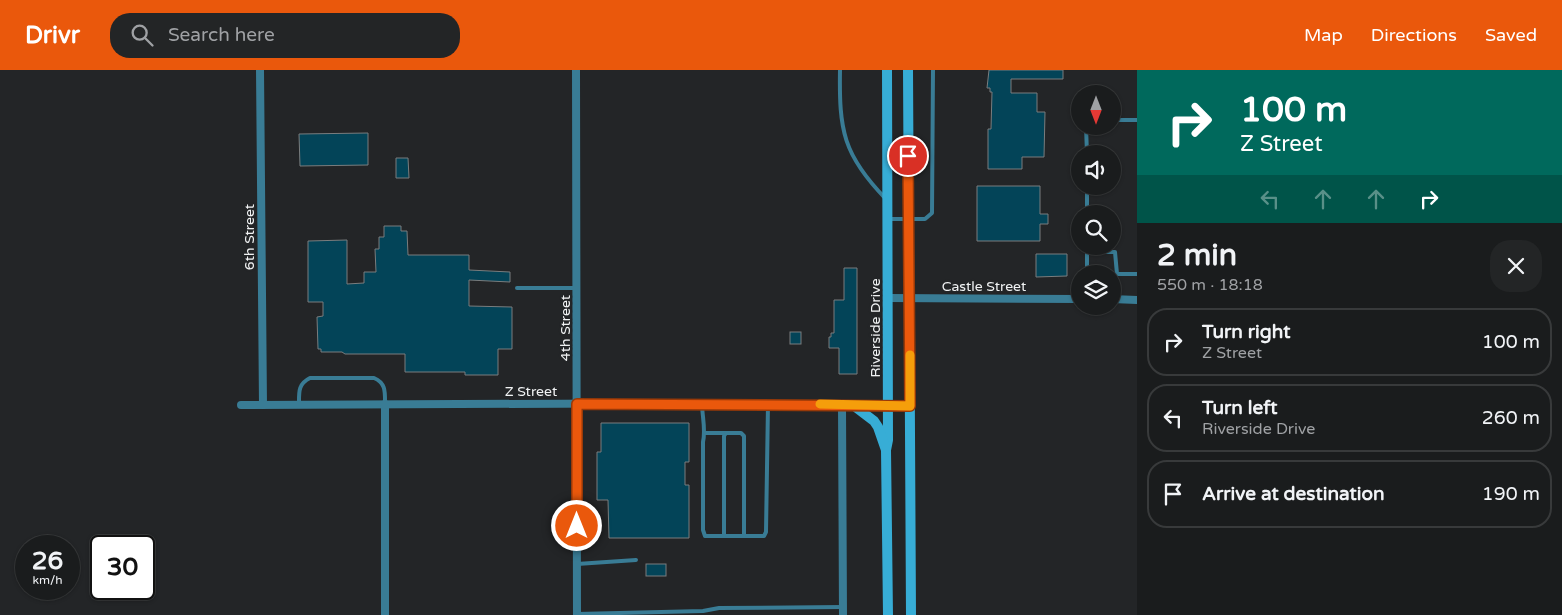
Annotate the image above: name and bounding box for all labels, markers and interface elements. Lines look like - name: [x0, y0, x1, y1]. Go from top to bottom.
- search box: [110, 13, 460, 58]
- text: Drivr: [25, 21, 80, 50]
- icon: search: [128, 21, 156, 49]
- text: Search here: [168, 24, 275, 46]
- text: Map: [1304, 24, 1343, 46]
- text: Directions: [1371, 24, 1457, 46]
- text: Saved: [1485, 24, 1537, 46]
- north arrow: [1071, 85, 1121, 135]
- map controls: [1071, 85, 1121, 315]
- text: 100 m: [1240, 89, 1347, 131]
- icon: right: [1157, 90, 1222, 155]
- text: Z Street: [1240, 131, 1323, 157]
- pin: [887, 135, 929, 177]
- icon: arrive: [894, 142, 922, 170]
- button: sound: [1071, 145, 1121, 195]
- icon: left: [1256, 185, 1284, 213]
- icon: ahead: [1309, 185, 1337, 213]
- icon: ahead: [1362, 185, 1390, 213]
- icon: right: [1415, 185, 1443, 213]
- street label: 6th Street: [241, 203, 258, 270]
- button: search: [1071, 205, 1121, 255]
- text: 2 min: [1157, 237, 1237, 274]
- button: close: [1490, 240, 1542, 292]
- button: layers: [1071, 265, 1121, 315]
- text: 550 m · 18:18: [1157, 275, 1263, 295]
- street label: Riverside Drive: [867, 278, 884, 378]
- street label: Castle Street: [942, 278, 1027, 295]
- street label: 4th Street: [557, 294, 574, 361]
- text: Turn right: [1202, 321, 1290, 343]
- icon: right: [1159, 328, 1187, 356]
- text: 100 m: [1482, 331, 1540, 353]
- text: Z Street: [1202, 343, 1262, 363]
- street label: Z Street: [505, 383, 558, 400]
- text: Turn left: [1202, 397, 1278, 419]
- icon: left: [1159, 404, 1187, 432]
- text: 260 m: [1482, 407, 1540, 429]
- text: Riverside Drive: [1202, 419, 1315, 439]
- icon: arrive: [1159, 480, 1187, 508]
- text: Arrive at destination: [1202, 483, 1385, 505]
- text: 190 m: [1482, 483, 1540, 505]
- position arrow: [550, 499, 602, 551]
- speed limit sign: 30: [90, 535, 155, 600]
- text: 26: [32, 546, 63, 576]
- text: km/h: [32, 573, 63, 587]

